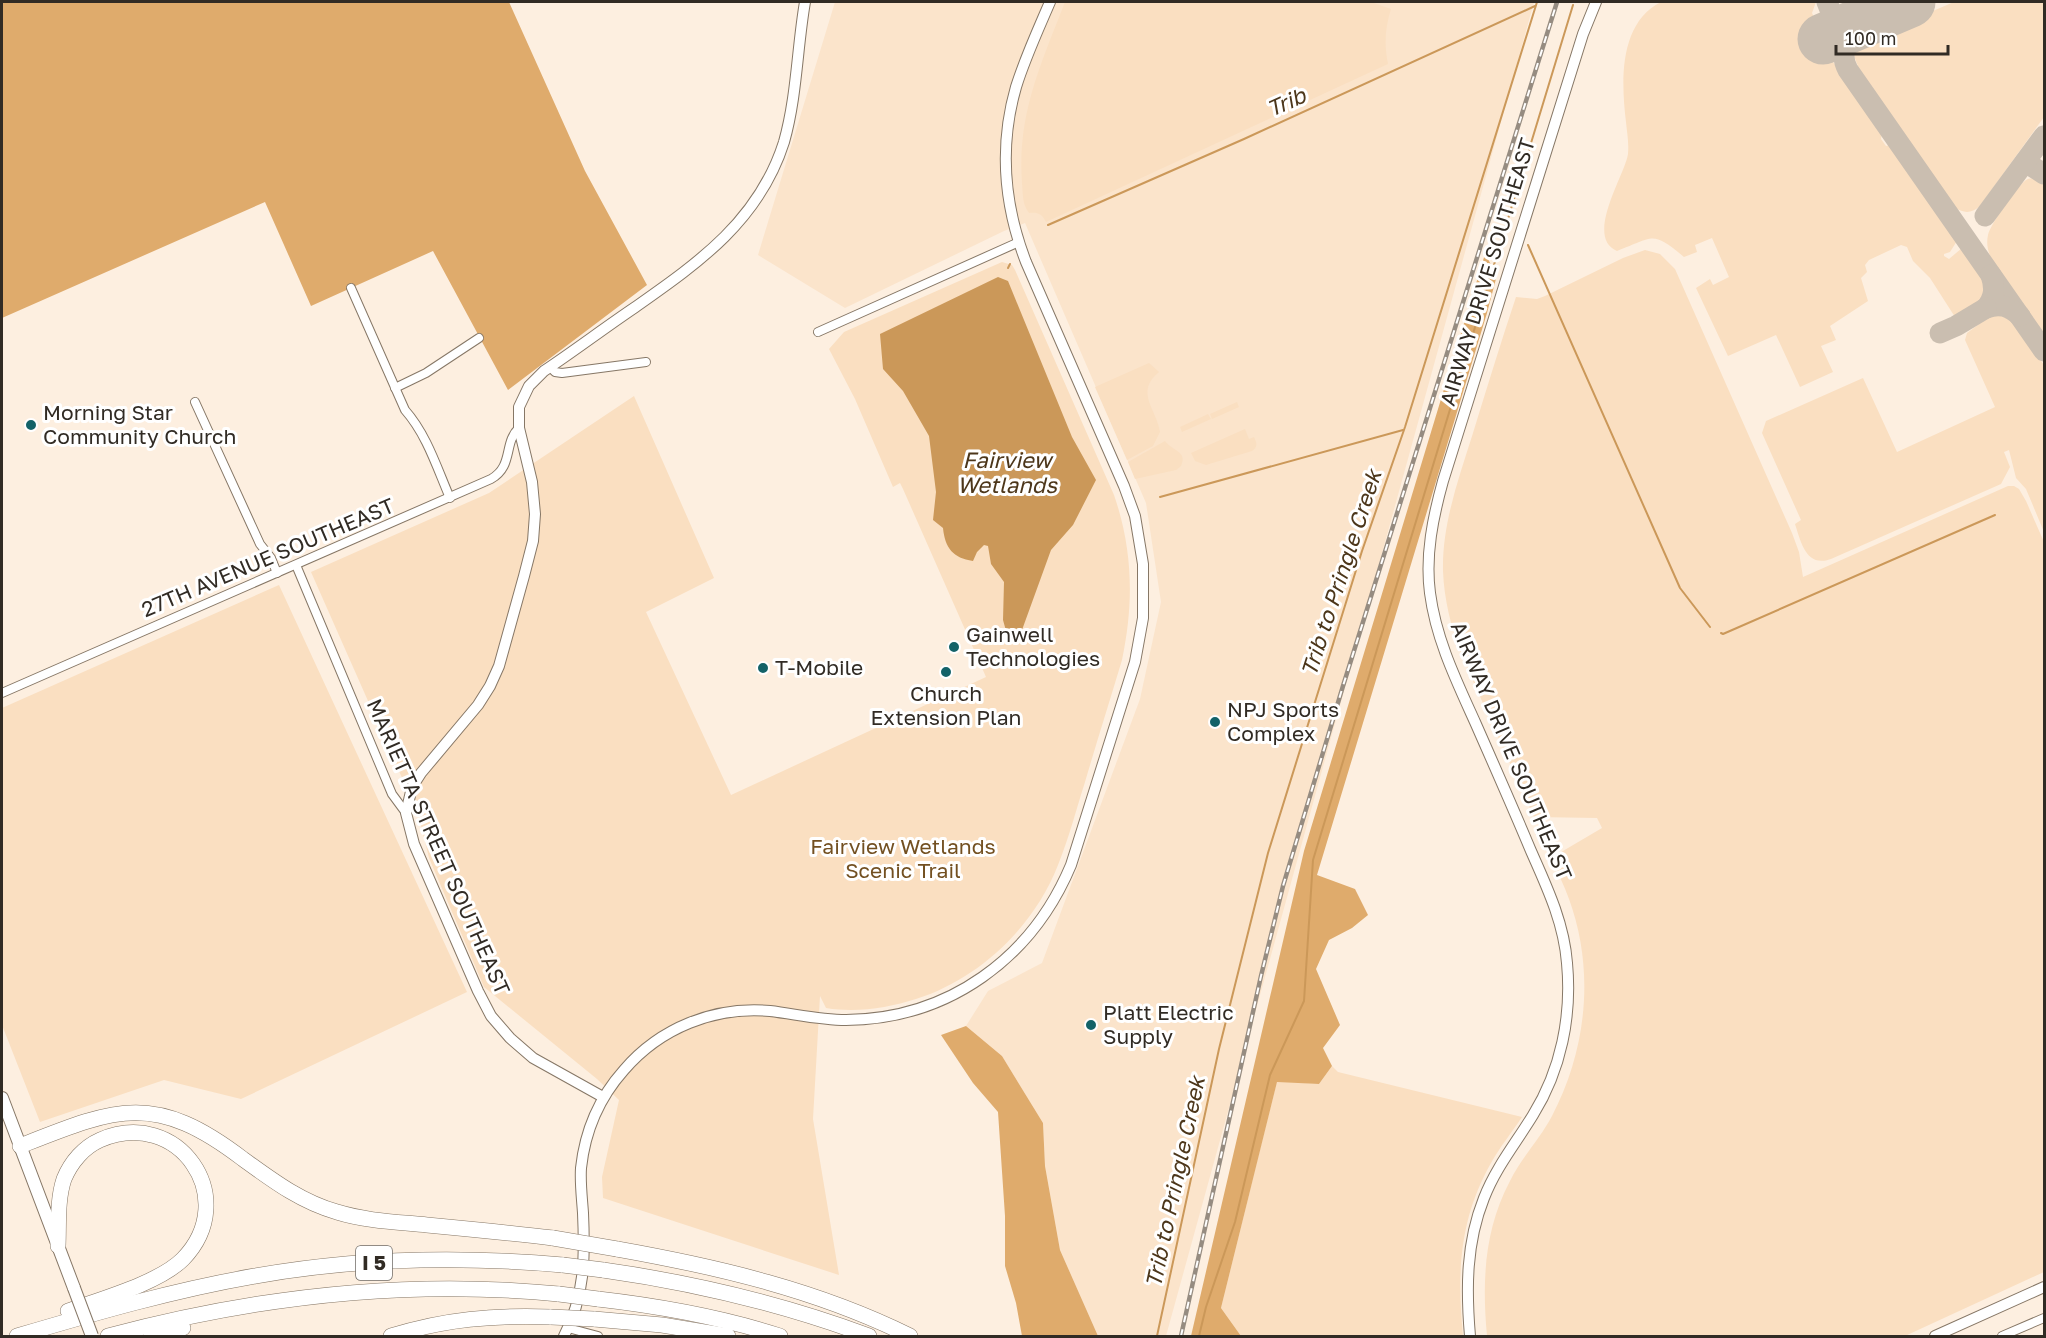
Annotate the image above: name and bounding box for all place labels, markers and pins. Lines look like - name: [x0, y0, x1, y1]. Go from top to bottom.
- place label: Morning Star Community Church: [43, 399, 236, 449]
- marker: Morning Star Community Church: [24, 418, 38, 432]
- place label: Gainwell Technologies: [966, 621, 1100, 671]
- marker: Gainwell Technologies: [947, 640, 961, 654]
- place label: T-Mobile: [775, 654, 863, 680]
- marker: T-Mobile: [756, 661, 770, 675]
- marker: Church Extension Plan: [939, 665, 953, 679]
- place label: Church Extension Plan: [870, 680, 1022, 730]
- place label: NPJ Sports Complex: [1227, 696, 1339, 746]
- marker: NPJ Sports Complex: [1208, 715, 1222, 729]
- place label: Platt Electric Supply: [1103, 999, 1234, 1049]
- marker: Platt Electric Supply: [1084, 1018, 1098, 1032]

